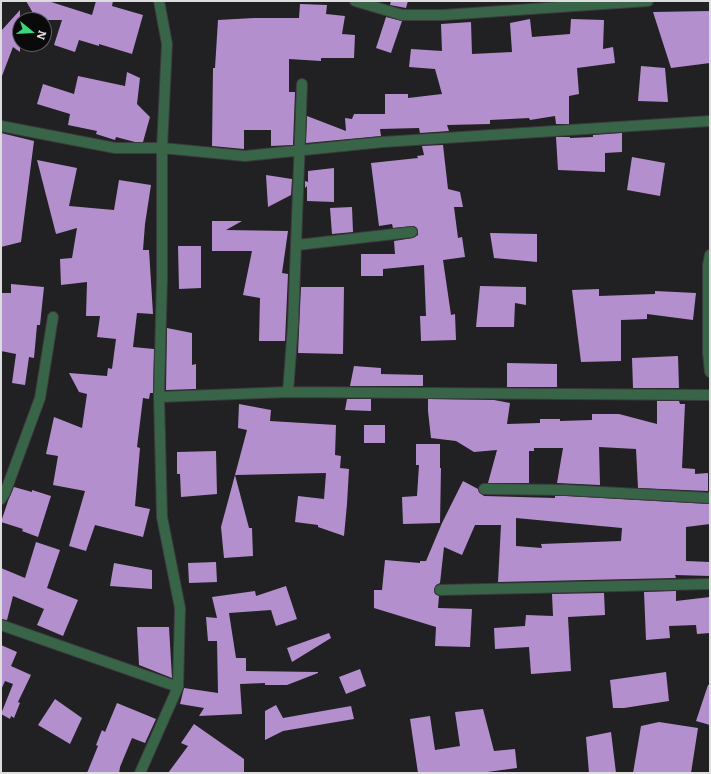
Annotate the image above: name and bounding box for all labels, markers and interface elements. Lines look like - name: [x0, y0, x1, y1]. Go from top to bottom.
- north arrow: [12, 12, 52, 52]
- text: N: [33, 29, 51, 42]

